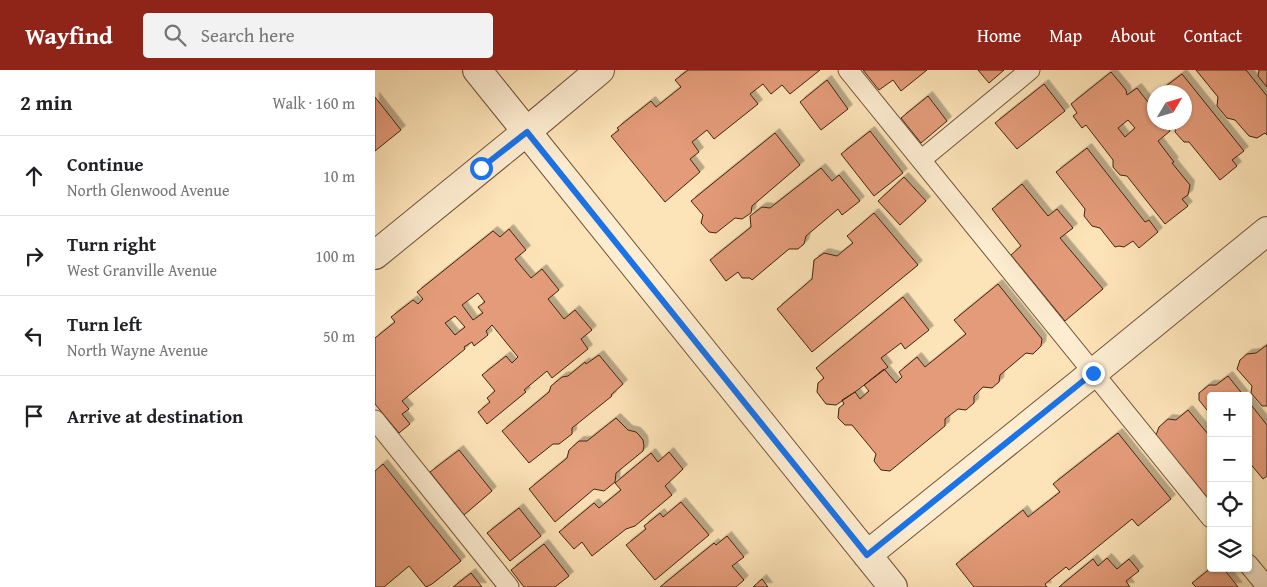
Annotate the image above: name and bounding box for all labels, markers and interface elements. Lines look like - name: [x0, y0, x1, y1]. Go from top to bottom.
- search box: [143, 13, 493, 58]
- text: Wayfind: [25, 18, 113, 53]
- icon: search: [161, 21, 189, 49]
- text: Search here: [201, 21, 295, 49]
- text: Home: [977, 22, 1021, 49]
- text: Map: [1049, 22, 1082, 49]
- text: About: [1110, 22, 1156, 49]
- text: Contact: [1184, 22, 1242, 49]
- north arrow: [1147, 85, 1192, 130]
- text: 2 min: [20, 87, 72, 118]
- text: Walk · 160 m: [272, 91, 355, 115]
- text: Continue: [67, 150, 144, 178]
- route start: [470, 157, 493, 180]
- icon: ahead: [20, 162, 48, 190]
- text: 10 m: [323, 164, 355, 188]
- text: North Glenwood Avenue: [67, 178, 229, 202]
- text: Turn right: [67, 230, 156, 258]
- icon: right: [20, 242, 48, 270]
- text: 100 m: [315, 244, 355, 268]
- text: West Granville Avenue: [67, 258, 217, 282]
- text: Turn left: [67, 310, 142, 338]
- icon: left: [20, 322, 48, 350]
- text: 50 m: [323, 324, 355, 348]
- text: North Wayne Avenue: [67, 338, 208, 362]
- route end: [1082, 362, 1105, 385]
- map controls: [1207, 392, 1252, 572]
- button: +: [1207, 392, 1252, 437]
- icon: arrive: [20, 402, 48, 430]
- text: Arrive at destination: [67, 402, 243, 430]
- button: −: [1207, 437, 1252, 482]
- button: locate: [1207, 482, 1252, 527]
- button: layers: [1207, 527, 1252, 572]

